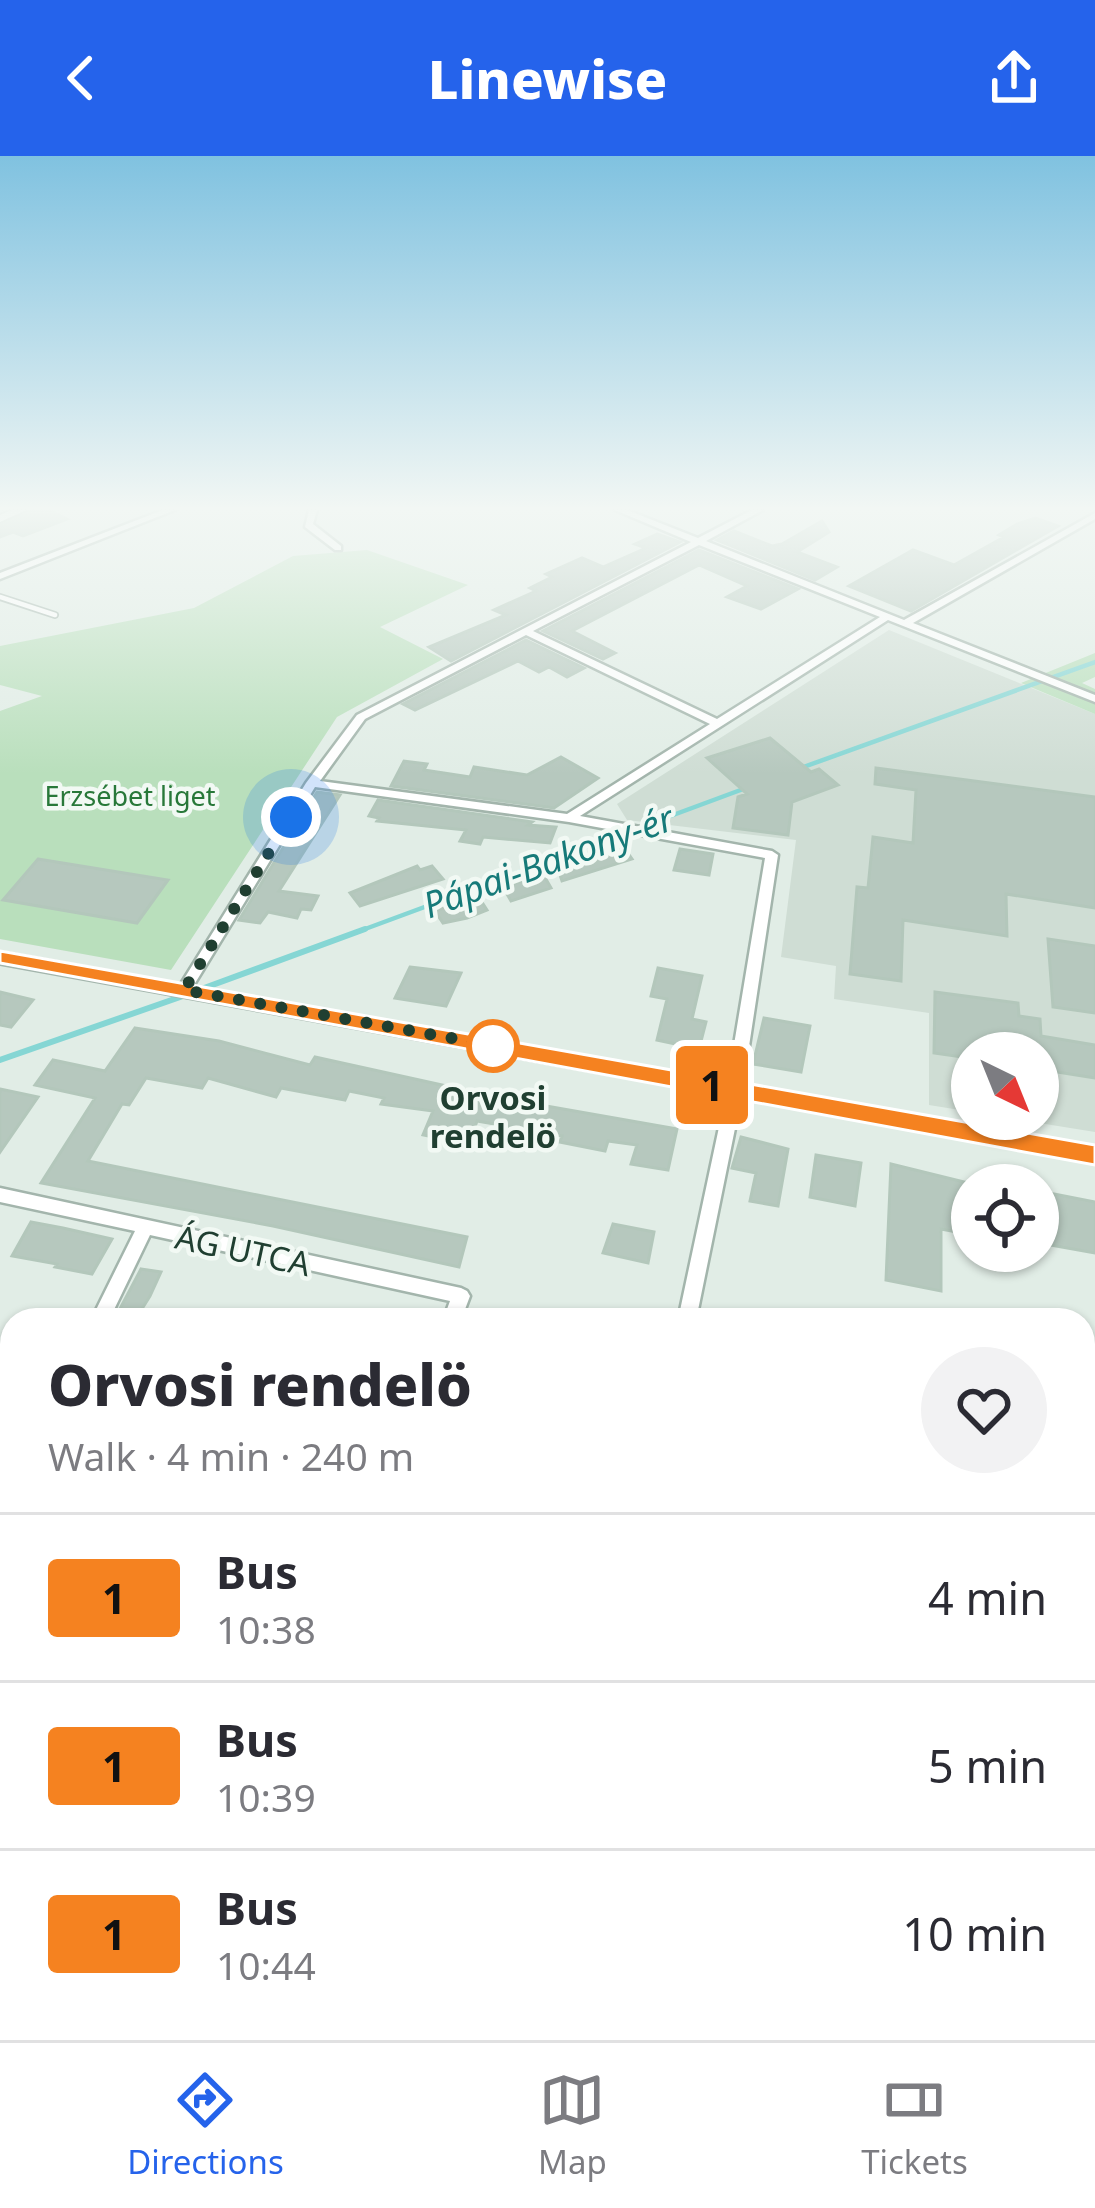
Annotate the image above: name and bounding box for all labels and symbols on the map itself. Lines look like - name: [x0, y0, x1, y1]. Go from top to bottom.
- park label: Erzsébet liget: [44, 777, 216, 814]
- your location: [261, 787, 321, 847]
- water label: Pápai-Bakony-ér: [416, 792, 682, 929]
- marker: Orvosi rendelö: [468, 1021, 518, 1071]
- north arrow: [951, 1032, 1059, 1140]
- line badge: 1: [673, 1046, 751, 1124]
- place label: Orvosi rendelö: [430, 1075, 556, 1158]
- street label: ÁG UTCA: [171, 1214, 315, 1286]

